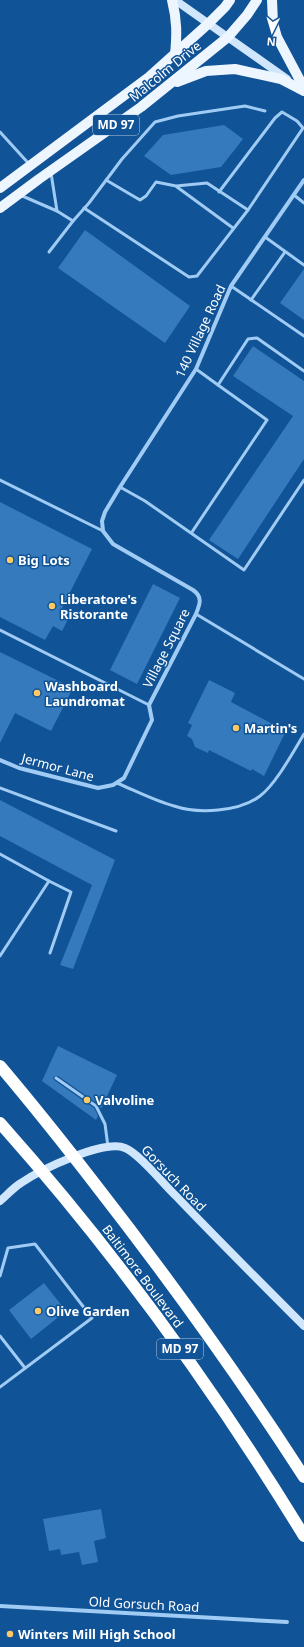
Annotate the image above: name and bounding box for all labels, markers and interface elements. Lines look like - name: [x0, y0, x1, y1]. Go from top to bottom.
- north arrow: [252, 12, 292, 52]
- text: N: [266, 35, 276, 50]
- street label: Malcolm Drive: [125, 36, 205, 106]
- road number: MD 97: [93, 115, 139, 135]
- street label: 140 Village Road: [171, 282, 229, 380]
- place label: Big Lots: [18, 551, 70, 569]
- marker: Big Lots: [5, 555, 15, 565]
- place label: Liberatore's Ristorante: [60, 590, 137, 623]
- marker: Liberatore's Ristorante: [47, 601, 57, 611]
- street label: Village Square: [138, 605, 194, 691]
- place label: Washboard Laundromat: [45, 677, 125, 710]
- marker: Washboard Laundromat: [32, 688, 42, 698]
- place label: Martin's: [244, 719, 297, 737]
- marker: Martin's: [231, 723, 241, 733]
- street label: Jermor Lane: [18, 748, 96, 785]
- place label: Valvoline: [95, 1091, 155, 1109]
- marker: Valvoline: [82, 1095, 92, 1105]
- street label: Gorsuch Road: [138, 1141, 210, 1215]
- street label: Baltimore Boulevard: [98, 1221, 188, 1331]
- place label: Olive Garden: [46, 1302, 130, 1320]
- marker: Olive Garden: [33, 1306, 43, 1316]
- road number: MD 97: [157, 1339, 203, 1359]
- street label: Old Gorsuch Road: [88, 1592, 200, 1616]
- place label: Winters Mill High School: [18, 1625, 176, 1643]
- marker: Winters Mill High School: [5, 1629, 15, 1639]

